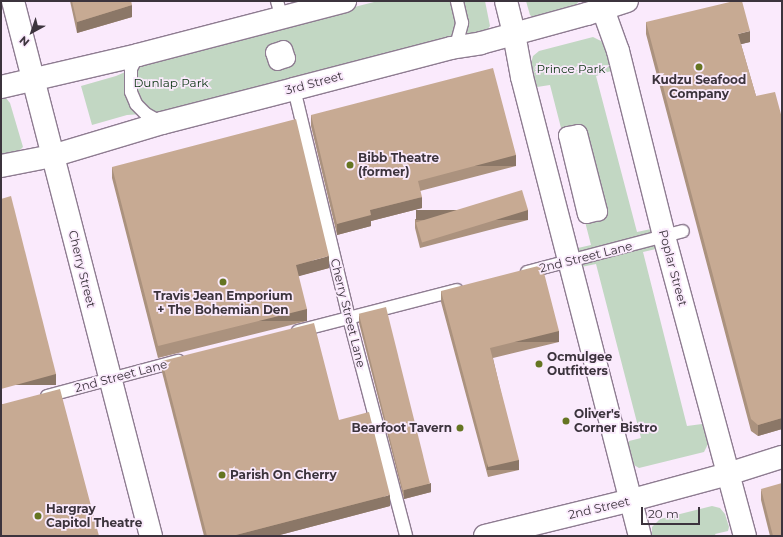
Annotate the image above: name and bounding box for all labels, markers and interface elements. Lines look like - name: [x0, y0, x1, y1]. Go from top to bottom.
- north arrow: [12, 12, 52, 52]
- text: N: [16, 33, 32, 49]
- park label: Prince Park: [537, 62, 605, 76]
- marker: Kudzu Seafood Company: [694, 62, 704, 72]
- street label: 3rd Street: [284, 68, 344, 98]
- place label: Kudzu Seafood Company: [652, 73, 746, 101]
- park label: Dunlap Park: [133, 76, 209, 90]
- place label: Bibb Theatre (former): [358, 151, 439, 179]
- marker: Bibb Theatre (former): [345, 160, 355, 170]
- street label: Poplar Street: [656, 228, 690, 308]
- street label: Cherry Street: [65, 229, 99, 309]
- street label: 2nd Street Lane: [538, 239, 634, 275]
- street label: Cherry Street Lane: [327, 257, 369, 369]
- marker: Travis Jean Emporium + The Bohemian Den: [218, 277, 228, 287]
- place label: Travis Jean Emporium + The Bohemian Den: [153, 289, 293, 317]
- place label: Ocmulgee Outfitters: [547, 350, 612, 378]
- street label: 2nd Street Lane: [73, 357, 169, 395]
- marker: Ocmulgee Outfitters: [534, 359, 544, 369]
- place label: Oliver's Corner Bistro: [574, 407, 657, 435]
- marker: Oliver's Corner Bistro: [561, 416, 571, 426]
- place label: Bearfoot Tavern: [352, 421, 452, 435]
- marker: Bearfoot Tavern: [455, 423, 465, 433]
- place label: Parish On Cherry: [230, 468, 337, 482]
- marker: Parish On Cherry: [217, 470, 227, 480]
- street label: 2nd Street: [567, 494, 631, 522]
- scale bar: [643, 499, 702, 525]
- place label: Hargray Capitol Theatre: [46, 502, 142, 530]
- text: 20 m: [648, 506, 679, 521]
- marker: Hargray Capitol Theatre: [33, 511, 43, 521]

